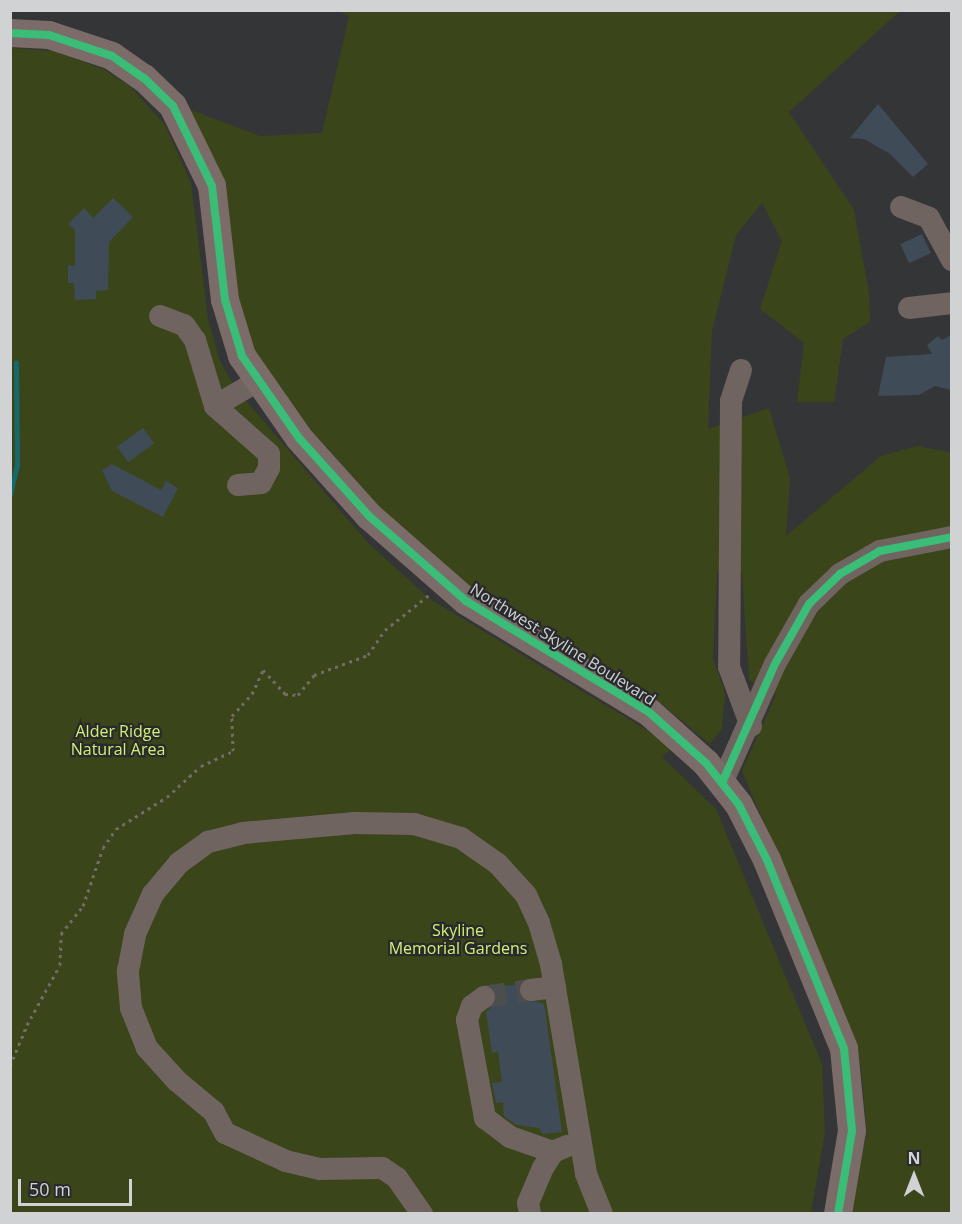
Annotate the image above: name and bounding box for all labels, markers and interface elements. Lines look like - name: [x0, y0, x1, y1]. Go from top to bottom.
- street label: Northwest Skyline Boulevard: [467, 579, 659, 709]
- park label: Alder Ridge Natural Area: [71, 721, 165, 759]
- park label: Skyline Memorial Gardens: [389, 920, 527, 958]
- north arrow: [884, 1146, 944, 1206]
- text: N: [907, 1147, 921, 1169]
- scale bar: [21, 1167, 135, 1205]
- text: 50 m: [29, 1177, 71, 1201]

